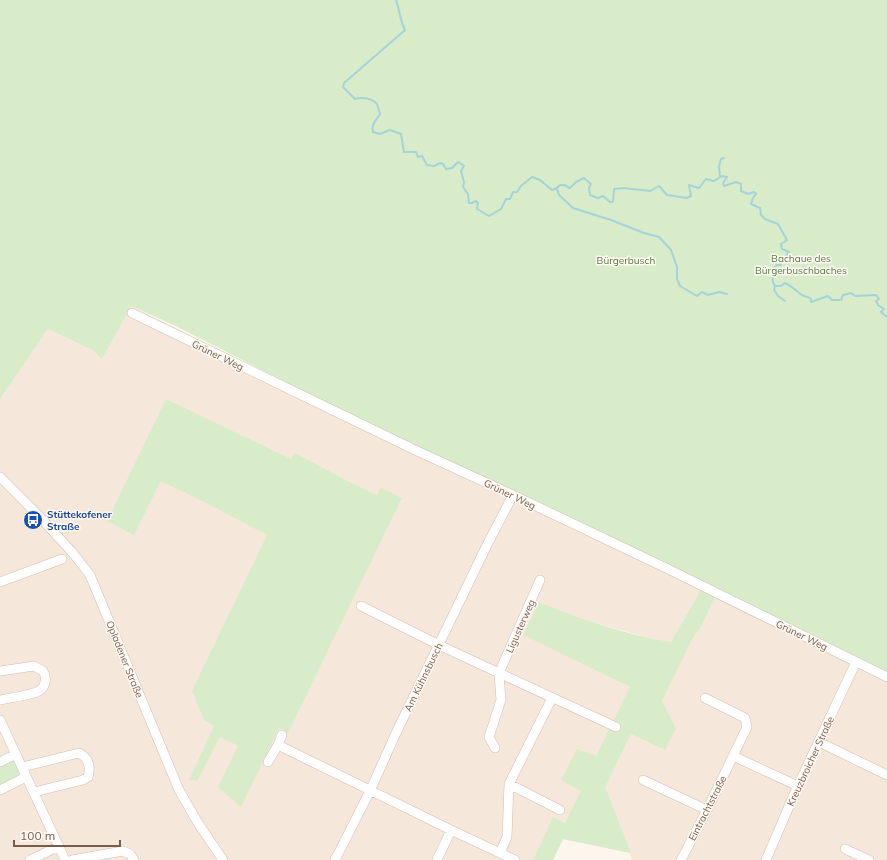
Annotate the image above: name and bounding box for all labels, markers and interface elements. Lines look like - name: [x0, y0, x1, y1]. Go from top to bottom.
- park label: Bachaue des Bürgerbuschbaches: [755, 252, 847, 277]
- park label: Bürgerbusch: [597, 254, 656, 267]
- street label: Grüner Weg: [190, 337, 246, 374]
- street label: Grüner Weg: [482, 476, 538, 513]
- place label: Stüttekofener Straße: [47, 508, 112, 533]
- bus stop icon: Stüttekofener Straße: [22, 509, 44, 531]
- street label: Ligusterweg: [503, 597, 538, 655]
- street label: Grüner Weg: [774, 617, 830, 654]
- street label: Opladener Straße: [103, 619, 146, 700]
- street label: Am Kühnsbusch: [401, 641, 446, 714]
- street label: Kreuzbroicher Straße: [784, 714, 837, 808]
- street label: Eintrachtstraße: [685, 774, 729, 843]
- scale bar: [14, 822, 120, 848]
- text: 100 m: [20, 828, 55, 843]

